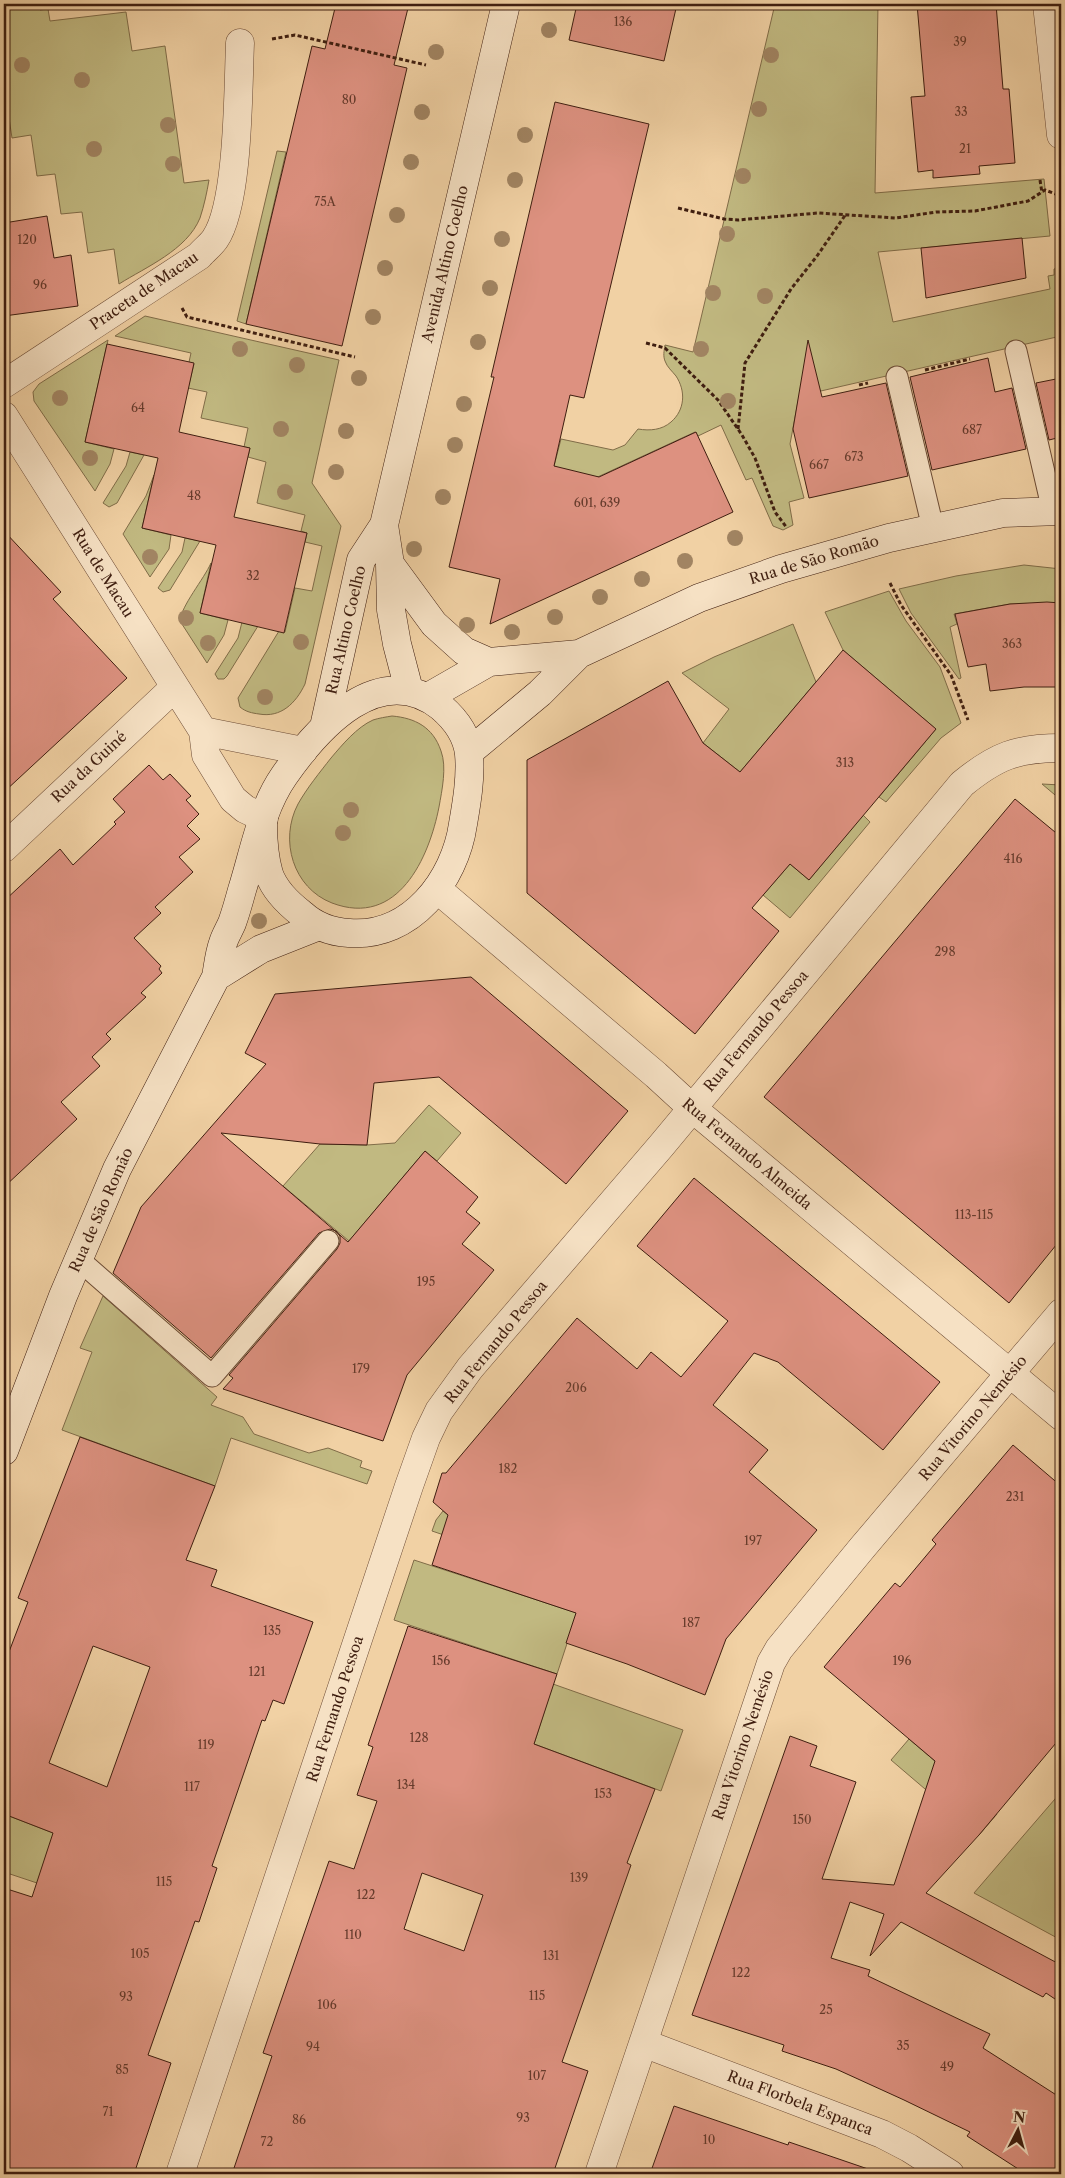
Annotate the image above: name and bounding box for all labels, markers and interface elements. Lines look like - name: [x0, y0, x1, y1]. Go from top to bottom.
- house number: 136: [614, 14, 632, 29]
- house number: 39: [953, 34, 967, 49]
- house number: 80: [342, 92, 356, 107]
- house number: 33: [954, 104, 968, 119]
- house number: 21: [959, 141, 971, 156]
- street label: Avenida Altino Coelho: [417, 183, 472, 345]
- house number: 75A: [314, 194, 337, 209]
- house number: 120: [17, 232, 37, 247]
- street label: Praceta de Macau: [86, 247, 202, 334]
- house number: 96: [33, 277, 47, 292]
- house number: 64: [131, 400, 145, 415]
- house number: 687: [962, 422, 982, 437]
- house number: 673: [844, 449, 864, 464]
- house number: 667: [809, 457, 829, 472]
- house number: 48: [187, 488, 201, 503]
- house number: 601, 639: [574, 495, 620, 510]
- street label: Rua de Macau: [68, 525, 138, 621]
- street label: Rua de São Romão: [747, 531, 881, 588]
- street label: Rua Altino Coelho: [321, 564, 370, 696]
- house number: 32: [246, 568, 260, 583]
- house number: 363: [1002, 636, 1022, 651]
- street label: Rua da Guiné: [47, 727, 130, 806]
- house number: 313: [836, 755, 854, 770]
- house number: 416: [1003, 851, 1023, 866]
- house number: 298: [934, 944, 956, 959]
- street label: Rua Fernando Pessoa: [699, 966, 812, 1095]
- street label: Rua Fernando Almeida: [679, 1094, 816, 1214]
- street label: Rua de São Romão: [64, 1144, 137, 1275]
- house number: 113-115: [955, 1207, 993, 1222]
- house number: 195: [417, 1274, 435, 1289]
- street label: Rua Fernando Pessoa: [440, 1276, 551, 1407]
- street label: Rua Vitorino Nemésio: [915, 1351, 1031, 1484]
- house number: 179: [352, 1361, 370, 1376]
- house number: 206: [565, 1380, 587, 1395]
- house number: 182: [498, 1461, 518, 1476]
- house number: 231: [1006, 1489, 1024, 1504]
- house number: 197: [744, 1533, 762, 1548]
- house number: 187: [682, 1615, 700, 1630]
- house number: 135: [263, 1623, 281, 1638]
- street label: Rua Fernando Pessoa: [302, 1633, 367, 1784]
- house number: 156: [432, 1653, 450, 1668]
- house number: 196: [892, 1653, 912, 1668]
- house number: 121: [249, 1664, 266, 1679]
- street label: Rua Vitorino Nemésio: [708, 1667, 777, 1823]
- house number: 128: [409, 1730, 429, 1745]
- house number: 119: [197, 1737, 215, 1752]
- house number: 134: [397, 1777, 415, 1792]
- house number: 117: [184, 1779, 200, 1794]
- house number: 153: [594, 1786, 612, 1801]
- house number: 150: [792, 1812, 812, 1827]
- house number: 139: [570, 1870, 588, 1885]
- house number: 115: [156, 1874, 172, 1889]
- house number: 122: [357, 1887, 376, 1902]
- house number: 110: [344, 1927, 362, 1942]
- house number: 105: [130, 1946, 150, 1961]
- house number: 131: [543, 1948, 559, 1963]
- house number: 122: [732, 1965, 751, 1980]
- house number: 115: [529, 1988, 545, 2003]
- house number: 93: [119, 1989, 133, 2004]
- house number: 106: [317, 1997, 337, 2012]
- house number: 25: [819, 2002, 833, 2017]
- house number: 35: [896, 2038, 910, 2053]
- house number: 94: [306, 2039, 320, 2054]
- house number: 49: [940, 2059, 954, 2074]
- house number: 85: [115, 2062, 129, 2077]
- street label: Rua Florbela Espanca: [725, 2066, 876, 2139]
- house number: 107: [528, 2068, 546, 2083]
- house number: 71: [103, 2104, 113, 2119]
- north arrow: [992, 2106, 1042, 2156]
- text: N: [1012, 2107, 1026, 2127]
- house number: 93: [516, 2110, 530, 2125]
- house number: 86: [292, 2112, 306, 2127]
- house number: 10: [703, 2132, 715, 2147]
- house number: 72: [261, 2134, 274, 2149]

